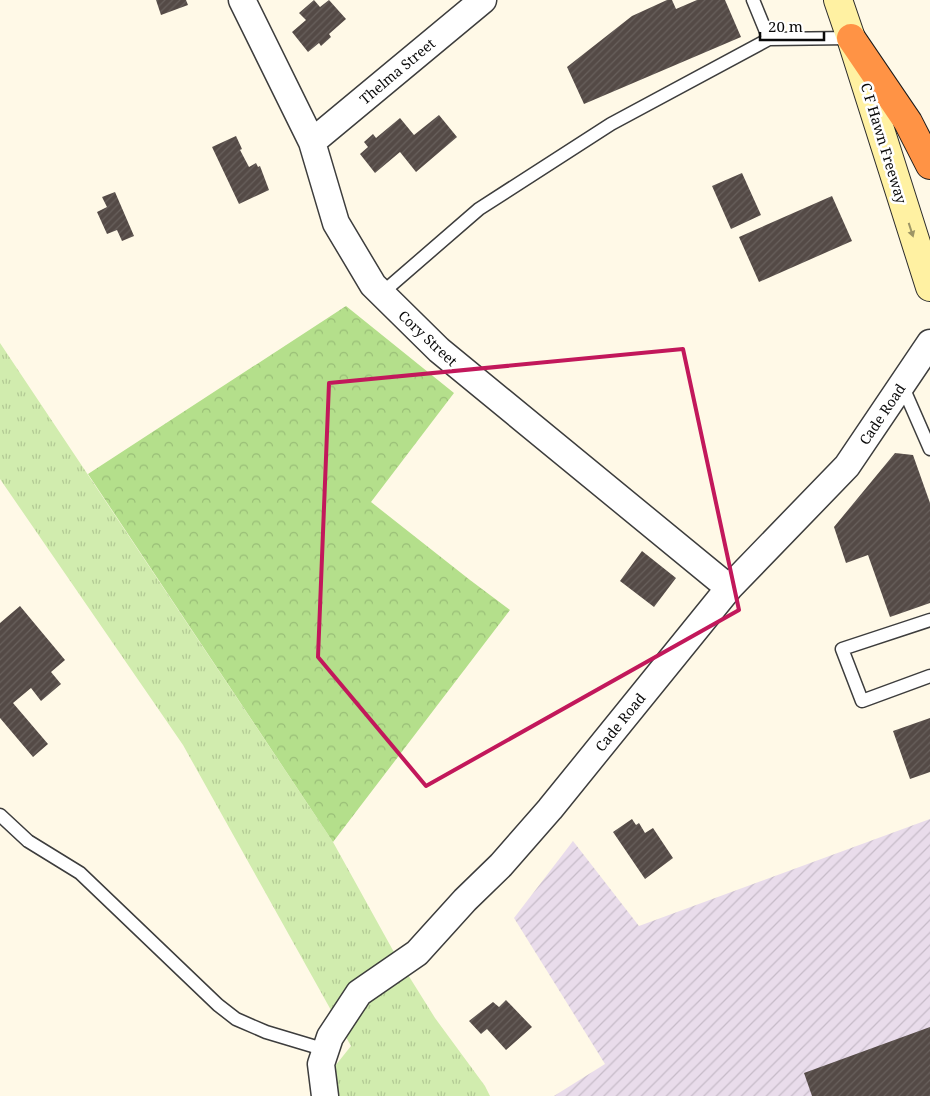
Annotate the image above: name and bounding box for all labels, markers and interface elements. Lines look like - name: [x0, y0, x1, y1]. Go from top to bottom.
- scale bar: [760, 10, 824, 42]
- text: 20 m: [768, 16, 803, 36]
- street label: Thelma Street: [355, 34, 439, 108]
- street label: C F Hawn Freeway: [857, 80, 911, 206]
- one-way arrow: [907, 223, 915, 238]
- street label: Cory Street: [395, 306, 462, 370]
- street label: Cade Road: [855, 379, 910, 448]
- street label: Cade Road: [591, 689, 650, 755]

